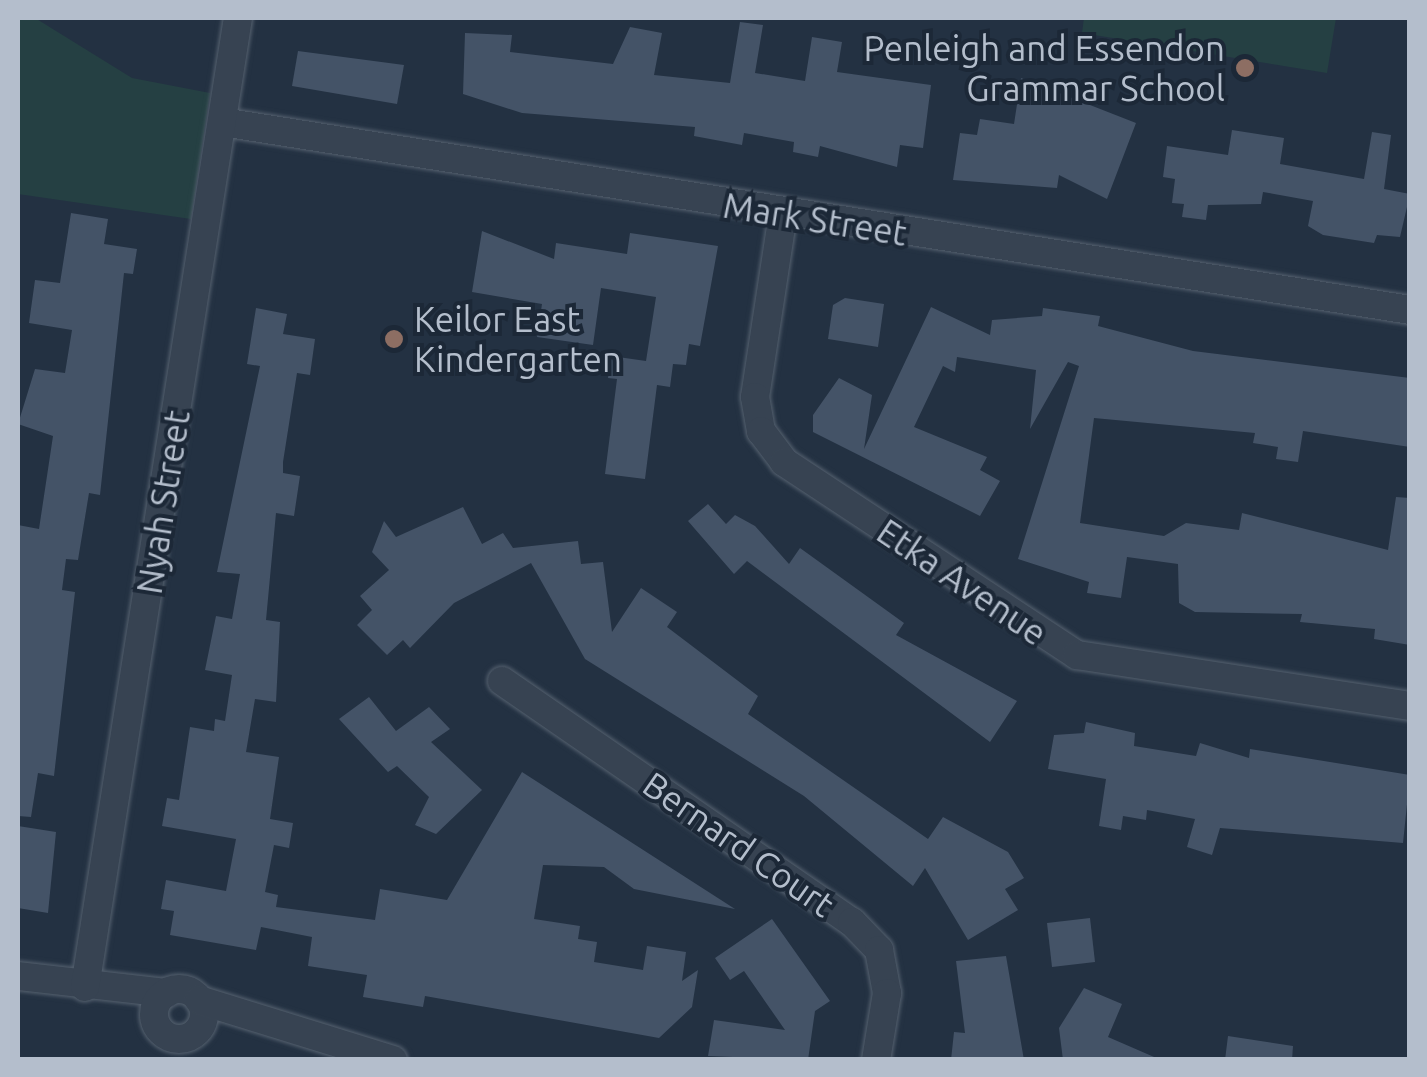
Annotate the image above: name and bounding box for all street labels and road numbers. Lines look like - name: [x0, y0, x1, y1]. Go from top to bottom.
- street label: Mark Street: [720, 184, 910, 254]
- street label: Nyah Street: [128, 407, 198, 597]
- street label: Etka Avenue: [869, 510, 1055, 654]
- street label: Bernard Court: [635, 763, 843, 925]

